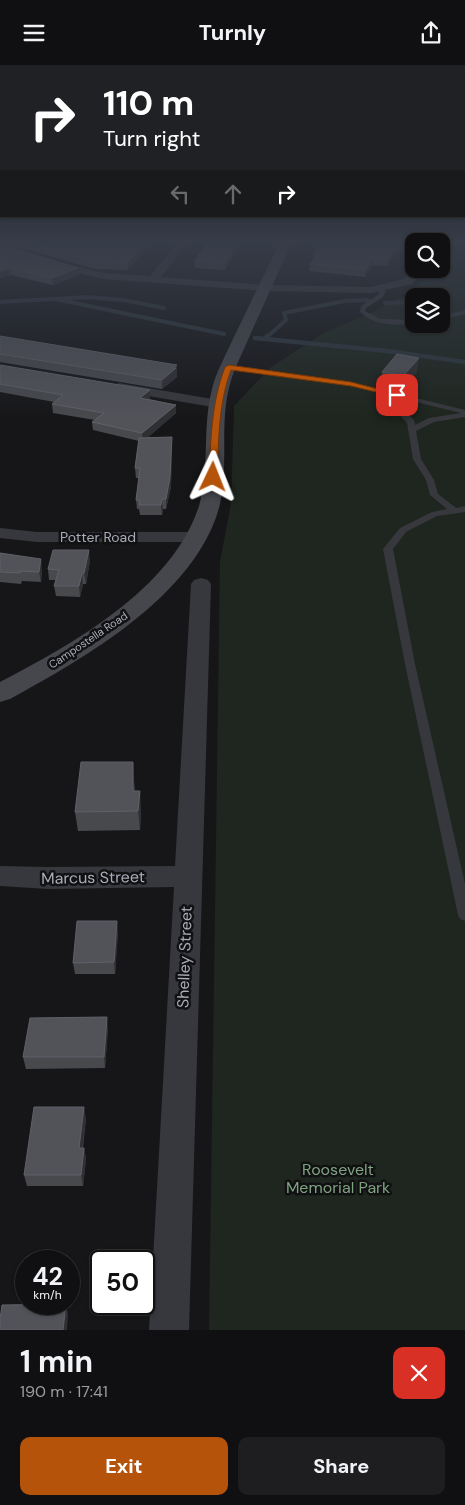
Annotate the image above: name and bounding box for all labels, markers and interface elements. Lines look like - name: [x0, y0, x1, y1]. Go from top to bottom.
- text: Turnly: [199, 18, 266, 47]
- icon: menu: [20, 19, 48, 47]
- icon: share: [417, 19, 445, 47]
- text: 110 m: [103, 80, 194, 126]
- icon: right: [20, 85, 85, 150]
- text: Turn right: [103, 124, 200, 153]
- icon: left: [166, 180, 194, 208]
- icon: ahead: [219, 180, 247, 208]
- icon: right: [272, 180, 300, 208]
- map controls: [405, 233, 450, 333]
- button: search: [405, 233, 450, 278]
- button: layers: [405, 288, 450, 333]
- pin: [376, 374, 418, 416]
- icon: arrive: [383, 381, 411, 409]
- position arrow: [186, 450, 238, 502]
- street label: Potter Road: [60, 528, 136, 546]
- street label: Campostella Road: [46, 608, 130, 672]
- street label: Marcus Street: [41, 866, 145, 889]
- street label: Shelley Street: [172, 906, 197, 1008]
- park label: Roosevelt Memorial Park: [286, 1159, 390, 1198]
- speed limit sign: 50: [90, 1250, 155, 1315]
- text: 42: [32, 1260, 63, 1293]
- text: km/h: [33, 1287, 62, 1303]
- text: 1 min: [20, 1342, 93, 1381]
- button: close: [393, 1347, 445, 1399]
- text: 190 m · 17:41: [20, 1381, 108, 1402]
- button: Exit: [20, 1437, 228, 1495]
- button: Share: [238, 1437, 445, 1495]

